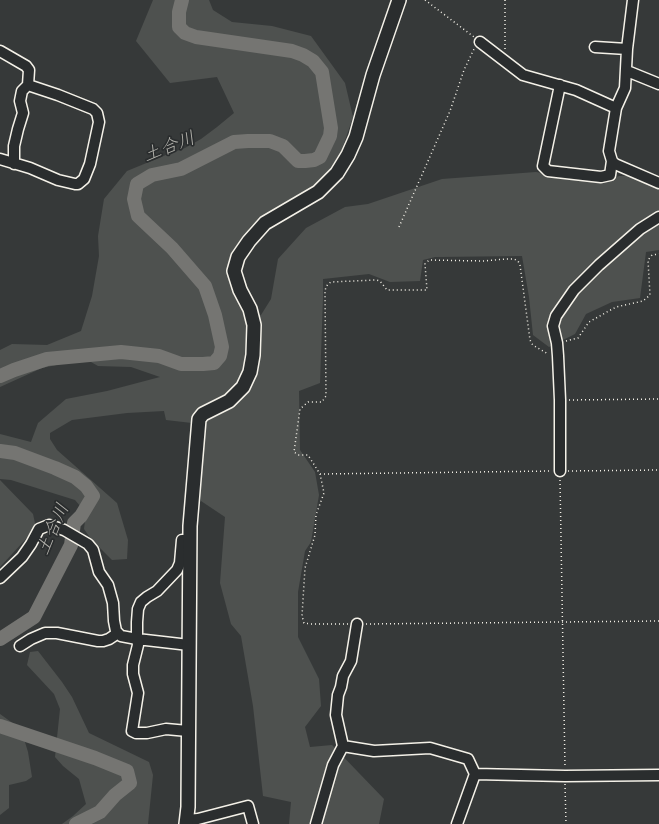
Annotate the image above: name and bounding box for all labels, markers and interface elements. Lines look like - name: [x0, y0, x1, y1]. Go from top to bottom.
- water label: 土合川: [141, 129, 199, 169]
- water label: 土合川: [34, 501, 76, 559]

